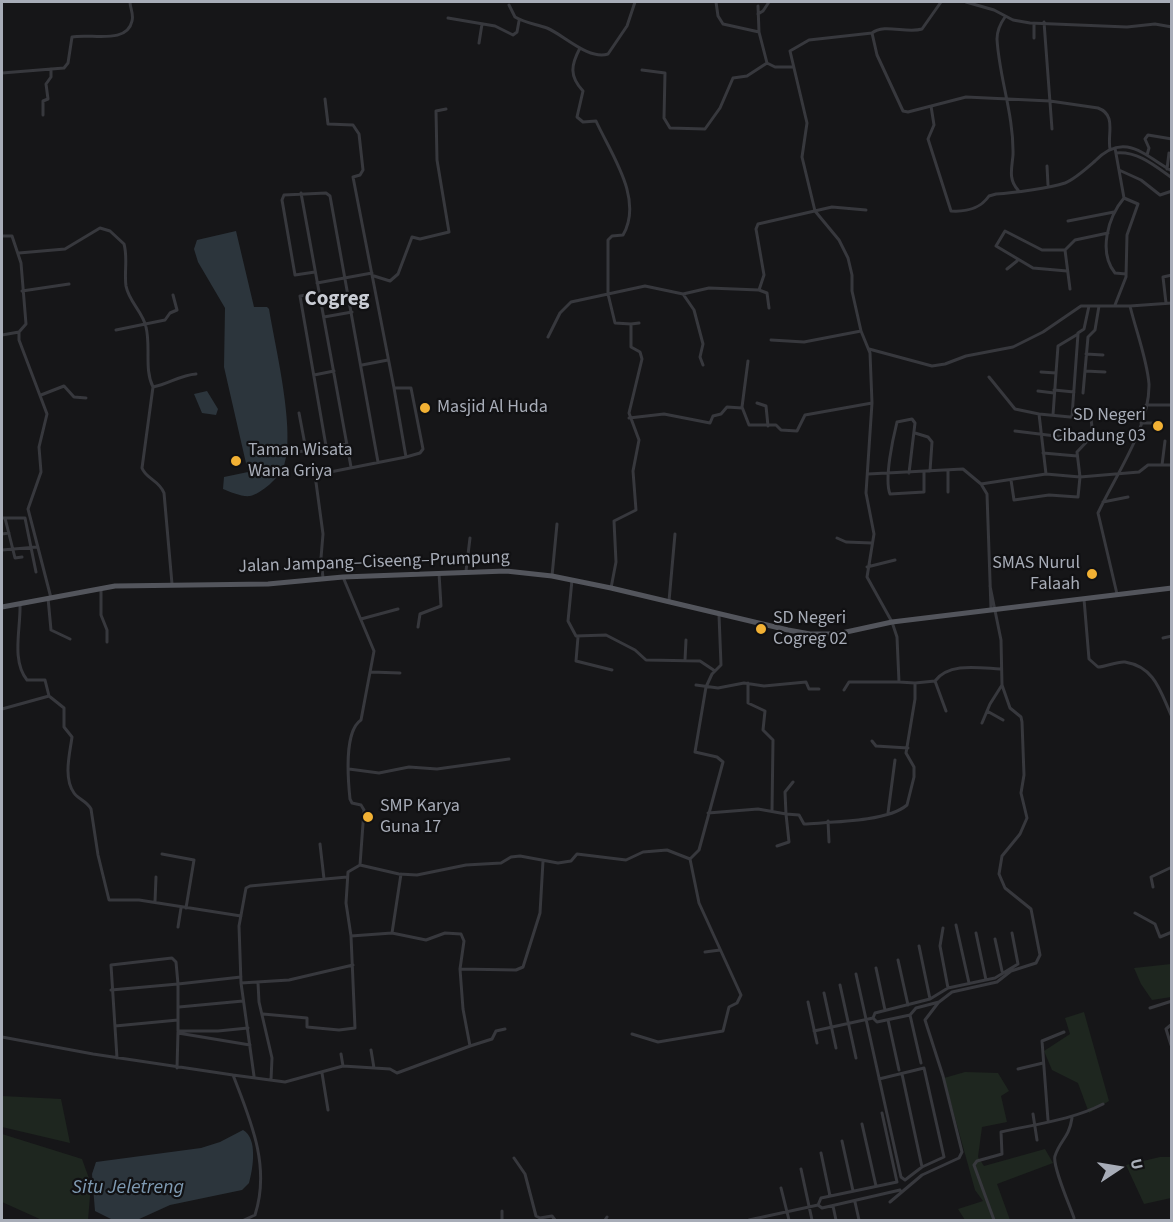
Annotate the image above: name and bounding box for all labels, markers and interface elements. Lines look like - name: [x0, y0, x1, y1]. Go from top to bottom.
- district label: Cogreg: [304, 287, 370, 313]
- place label: Masjid Al Huda: [437, 397, 548, 419]
- marker: Masjid Al Huda: [418, 401, 432, 415]
- place label: SD Negeri Cibadung 03: [1052, 405, 1146, 448]
- marker: SD Negeri Cibadung 03: [1151, 419, 1165, 433]
- place label: Taman Wisata Wana Griya: [248, 440, 353, 482]
- marker: Taman Wisata Wana Griya: [229, 454, 243, 468]
- street label: Jalan Jampang–Ciseeng–Prumpung: [238, 547, 510, 579]
- place label: SMAS Nurul Falaah: [992, 553, 1080, 596]
- marker: SMAS Nurul Falaah: [1085, 567, 1099, 581]
- place label: SD Negeri Cogreg 02: [773, 608, 847, 650]
- marker: SD Negeri Cogreg 02: [754, 622, 768, 636]
- place label: SMP Karya Guna 17: [380, 796, 460, 838]
- marker: SMP Karya Guna 17: [361, 810, 375, 824]
- north arrow: [1089, 1138, 1149, 1198]
- text: U: [1125, 1157, 1148, 1172]
- water label: Situ Jeletreng: [72, 1177, 184, 1201]

